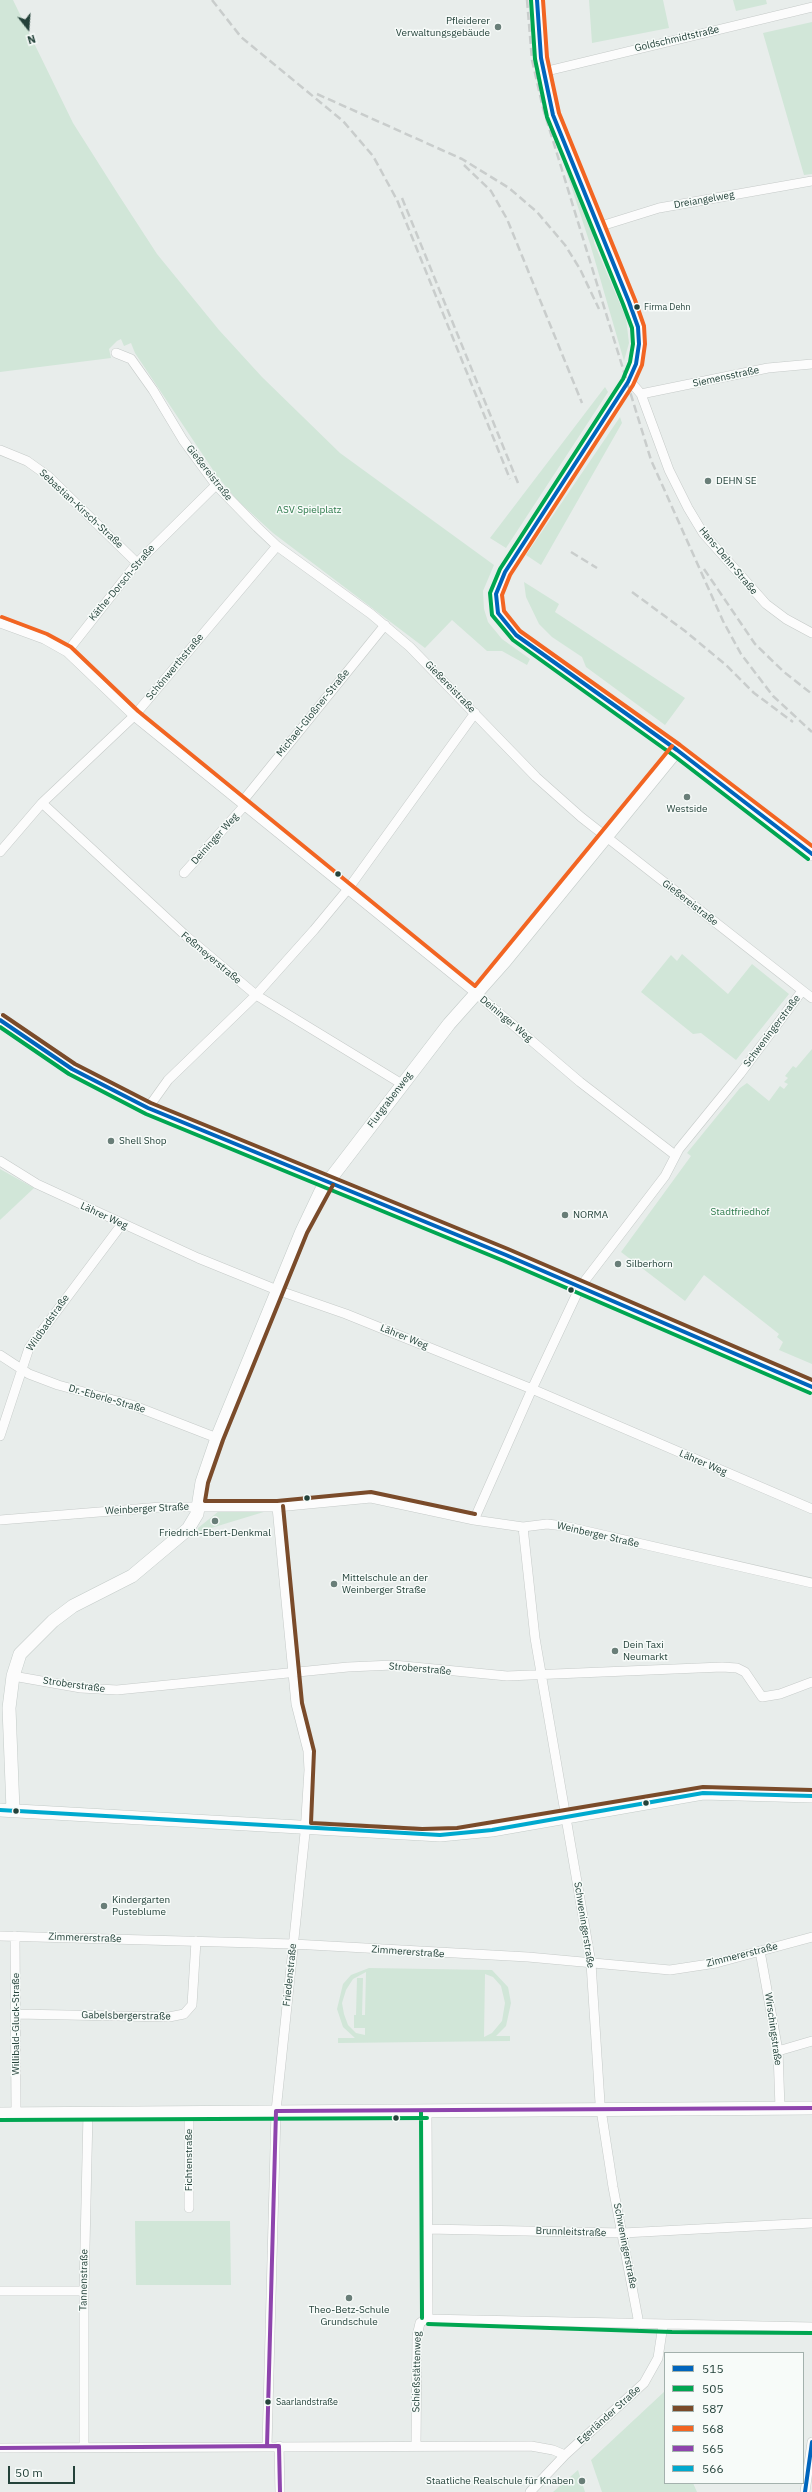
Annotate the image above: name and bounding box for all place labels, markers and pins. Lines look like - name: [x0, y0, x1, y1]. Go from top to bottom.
- place label: Pfleiderer Verwaltungsgebäude: [396, 15, 490, 38]
- marker: Pfleiderer Verwaltungsgebäude: [493, 22, 503, 32]
- marker: Firma Dehn: [632, 302, 642, 312]
- place label: Firma Dehn: [644, 302, 691, 312]
- place label: DEHN SE: [716, 475, 757, 487]
- marker: DEHN SE: [703, 476, 713, 486]
- marker: Westside: [682, 792, 692, 802]
- place label: Westside: [666, 803, 708, 815]
- unlabelled marker: [333, 869, 343, 879]
- place label: Shell Shop: [119, 1135, 167, 1147]
- marker: Shell Shop: [106, 1136, 116, 1146]
- place label: NORMA: [573, 1209, 608, 1221]
- marker: NORMA: [560, 1210, 570, 1220]
- place label: Silberhorn: [626, 1258, 673, 1270]
- marker: Silberhorn: [613, 1259, 623, 1269]
- unlabelled marker: [566, 1285, 576, 1295]
- unlabelled marker: [302, 1493, 312, 1503]
- marker: Friedrich-Ebert-Denkmal: [210, 1516, 220, 1526]
- place label: Friedrich-Ebert-Denkmal: [159, 1527, 271, 1539]
- place label: Mittelschule an der Weinberger Straße: [342, 1572, 428, 1596]
- marker: Mittelschule an der Weinberger Straße: [329, 1579, 339, 1589]
- place label: Dein Taxi Neumarkt: [623, 1639, 668, 1662]
- marker: Dein Taxi Neumarkt: [610, 1646, 620, 1656]
- unlabelled marker: [641, 1798, 651, 1808]
- unlabelled marker: [11, 1806, 21, 1816]
- place label: Kindergarten Pusteblume: [112, 1894, 170, 1918]
- marker: Kindergarten Pusteblume: [99, 1901, 109, 1911]
- unlabelled marker: [391, 2113, 401, 2123]
- marker: Theo-Betz-Schule Grundschule: [344, 2293, 354, 2303]
- place label: Theo-Betz-Schule Grundschule: [309, 2304, 389, 2328]
- marker: Saarlandstraße: [263, 2397, 273, 2407]
- place label: Saarlandstraße: [276, 2397, 338, 2407]
- place label: Staatliche Realschule für Knaben: [426, 2475, 574, 2487]
- marker: Staatliche Realschule für Knaben: [577, 2476, 587, 2486]

